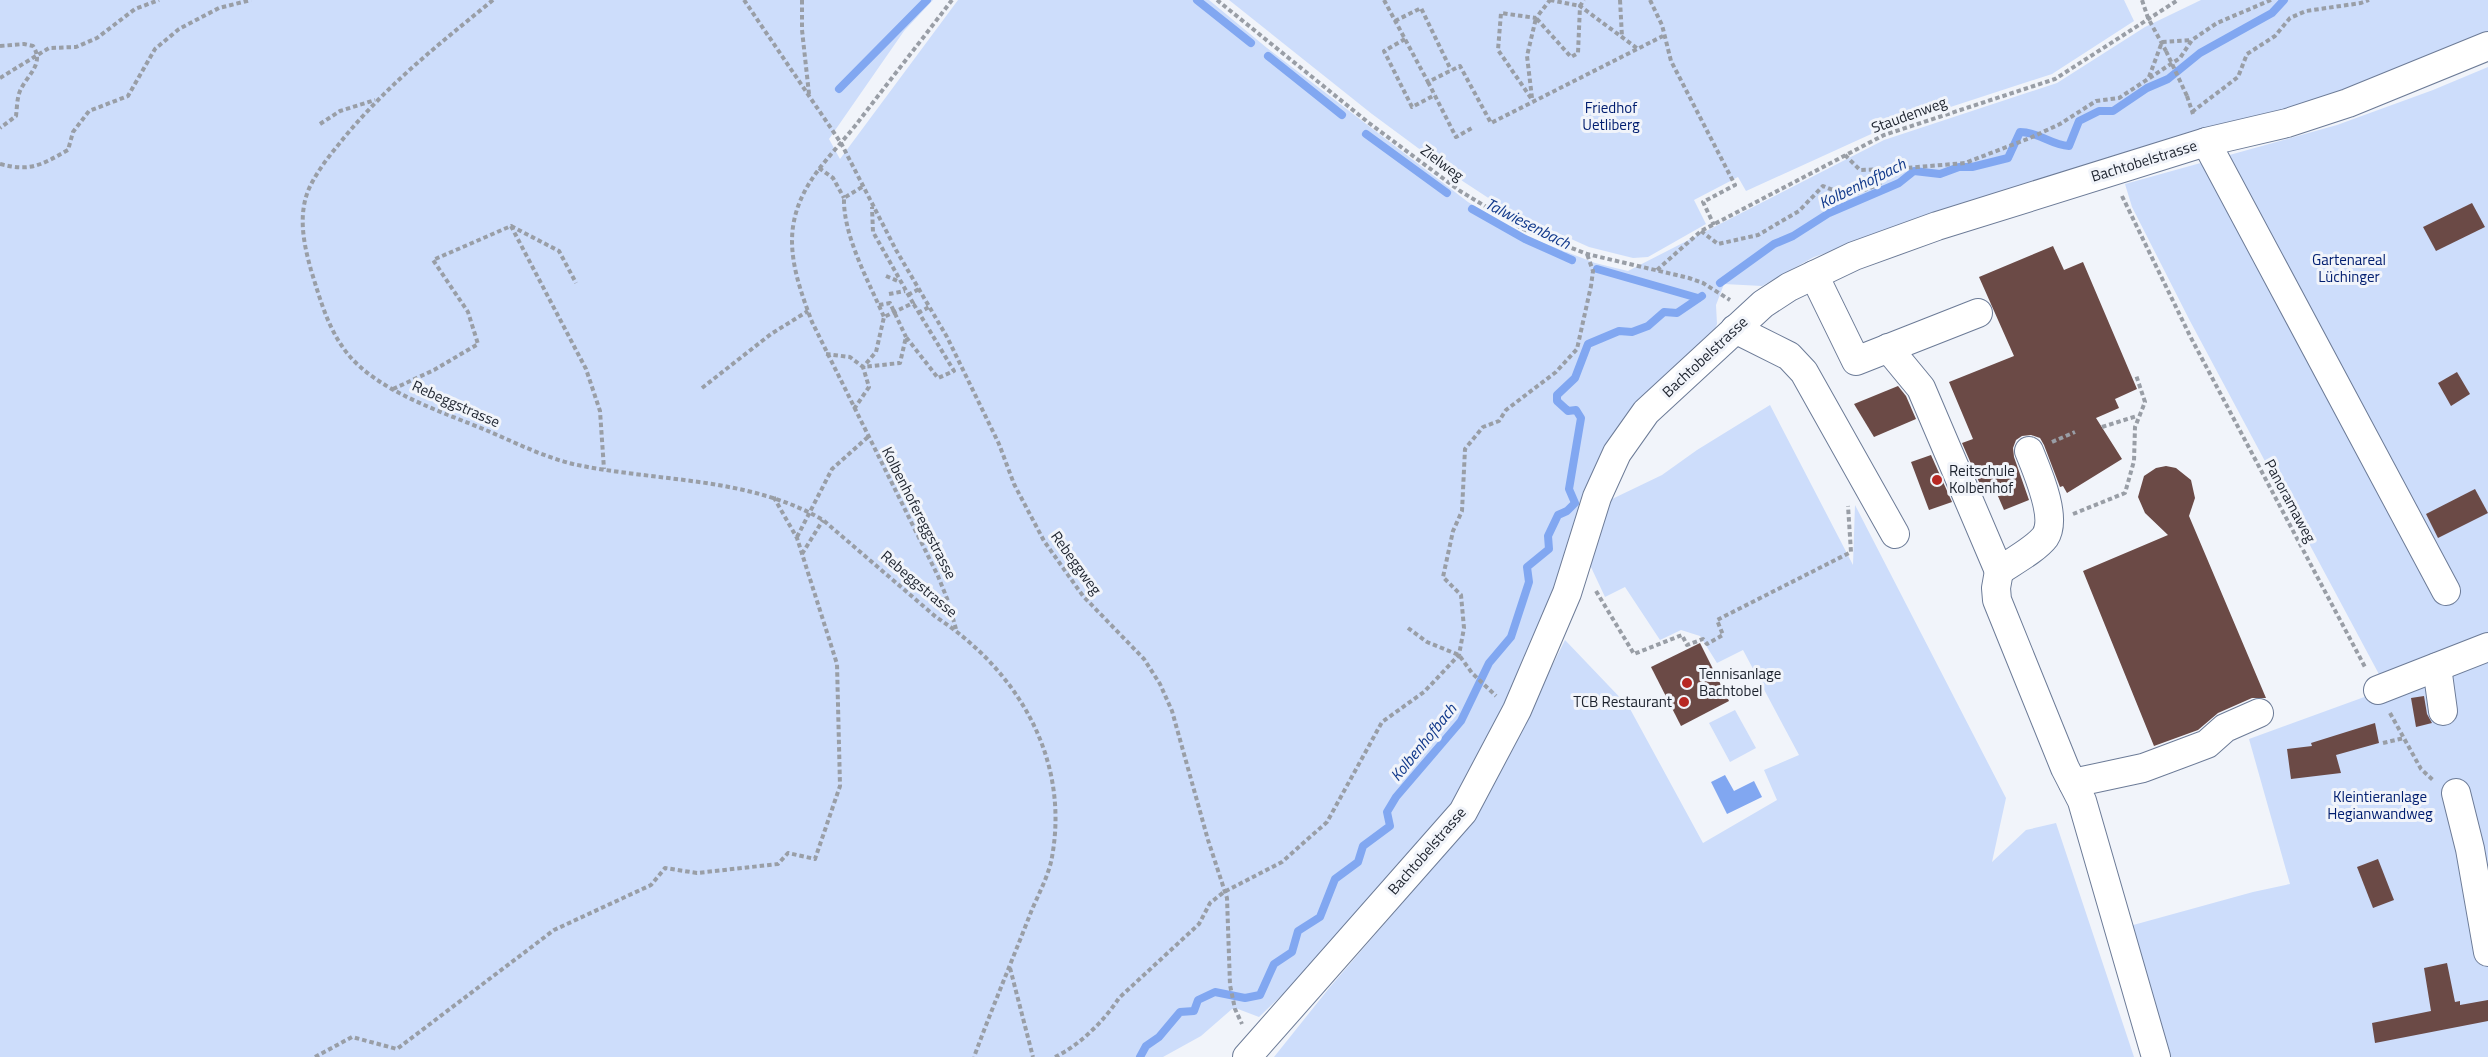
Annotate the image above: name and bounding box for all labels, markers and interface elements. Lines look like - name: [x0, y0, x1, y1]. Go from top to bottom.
- street label: Staudenweg: [1868, 90, 1950, 139]
- park label: Friedhof Uetliberg: [1582, 96, 1640, 136]
- street label: Bachtobelstrasse: [2088, 133, 2200, 188]
- street label: Zielweg: [1416, 139, 1469, 187]
- water label: Kolbenhofbach: [1815, 151, 1910, 214]
- water label: Talwiesenbach: [1481, 191, 1576, 255]
- park label: Gartenareal Lüchinger: [2312, 248, 2386, 288]
- street label: Bachtobelstrasse: [1657, 311, 1753, 403]
- street label: Rebeggstrasse: [409, 374, 504, 433]
- street label: Kolbenhofereggstrasse: [876, 442, 963, 583]
- street label: Panoramaweg: [2259, 455, 2322, 547]
- place label: Reitschule Kolbenhof: [1949, 459, 2015, 499]
- marker: Reitschule Kolbenhof: [1930, 473, 1944, 487]
- street label: Rebeggweg: [1045, 526, 1108, 600]
- street label: Rebeggstrasse: [876, 545, 963, 623]
- place label: Tennisanlage Bachtobel: [1699, 662, 1781, 702]
- marker: Tennisanlage Bachtobel: [1680, 676, 1694, 690]
- place label: TCB Restaurant: [1573, 690, 1673, 713]
- marker: TCB Restaurant: [1677, 695, 1691, 709]
- water label: Kolbenhofbach: [1384, 697, 1463, 786]
- park label: Kleintieranlage Hegianwandweg: [2327, 785, 2433, 825]
- street label: Bachtobelstrasse: [1382, 802, 1471, 900]

